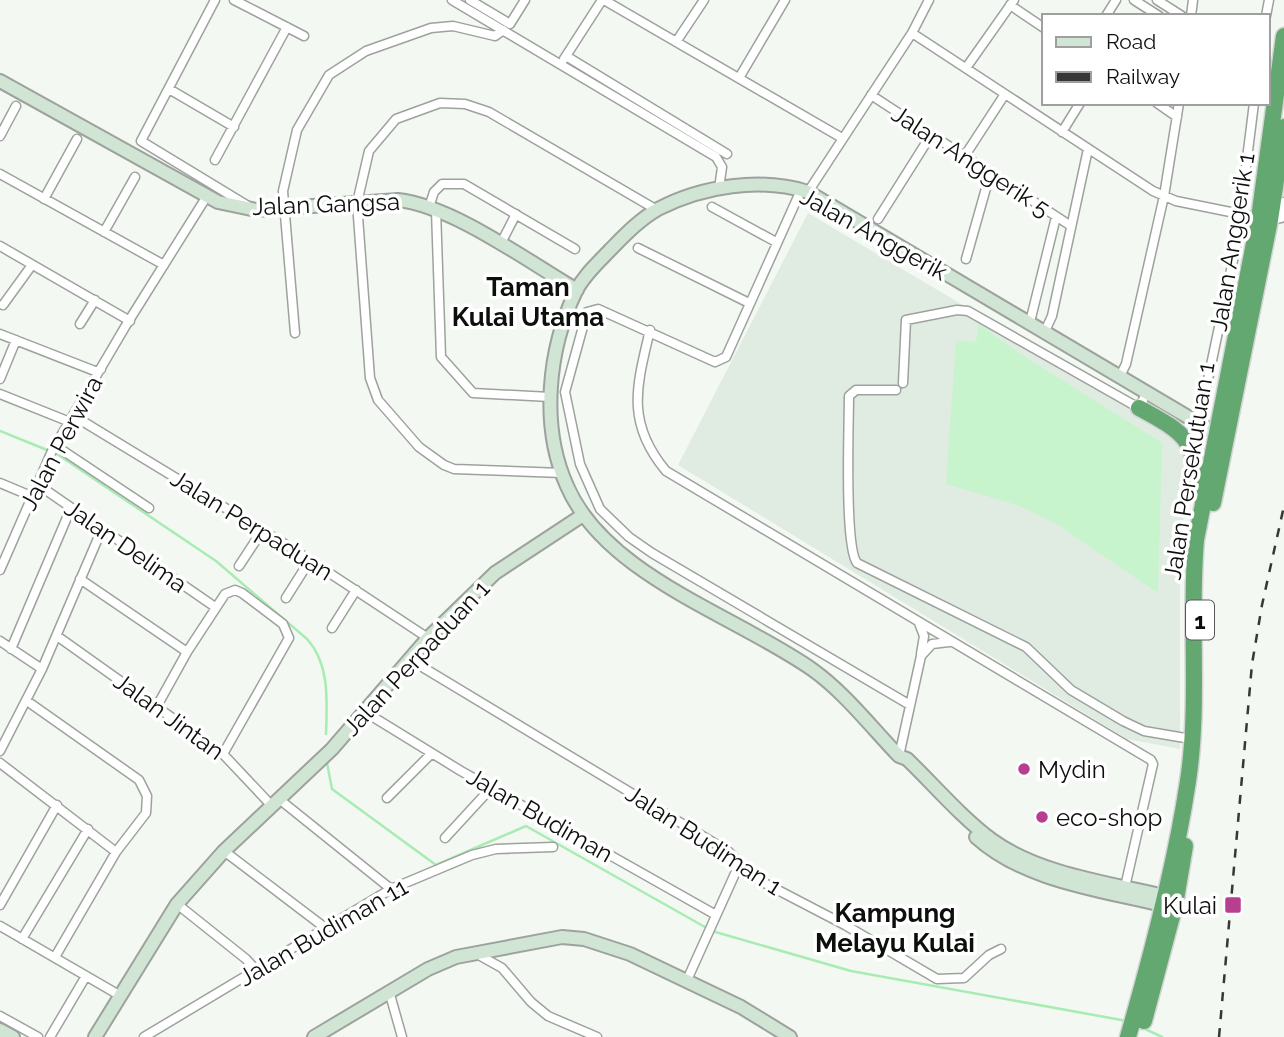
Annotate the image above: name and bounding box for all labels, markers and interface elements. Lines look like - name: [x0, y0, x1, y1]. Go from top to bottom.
- legend: [1042, 14, 1270, 105]
- text: Road: [1106, 29, 1156, 54]
- text: Railway: [1106, 64, 1180, 89]
- street label: Jalan Anggerik 5: [886, 99, 1056, 223]
- street label: Jalan Anggerik 1: [1204, 151, 1260, 333]
- street label: Jalan Anggerik: [795, 182, 953, 287]
- street label: Jalan Gangsa: [252, 187, 400, 221]
- district label: Taman Kulai Utama: [452, 272, 604, 332]
- street label: Jalan Persekutuan 1: [1157, 360, 1221, 582]
- street label: Jalan Perwira: [14, 371, 108, 515]
- street label: Jalan Perpaduan: [166, 464, 338, 586]
- street label: Jalan Delima: [59, 493, 193, 599]
- street label: Jalan Perpaduan 1: [337, 574, 495, 742]
- road number: 1: [1186, 600, 1214, 640]
- street label: Jalan Jintan: [108, 666, 230, 766]
- place label: Mydin: [1038, 755, 1106, 784]
- marker: Mydin: [1016, 761, 1032, 777]
- street label: Jalan Budiman: [462, 762, 618, 868]
- street label: Jalan Budiman 1: [621, 779, 787, 901]
- place label: eco-shop: [1056, 803, 1162, 832]
- marker: eco-shop: [1034, 809, 1050, 825]
- street label: Jalan Budiman 11: [233, 872, 413, 992]
- place label: Kulai: [1163, 891, 1217, 920]
- marker: Kulai: [1223, 895, 1243, 915]
- district label: Kampung Melayu Kulai: [815, 898, 975, 958]

